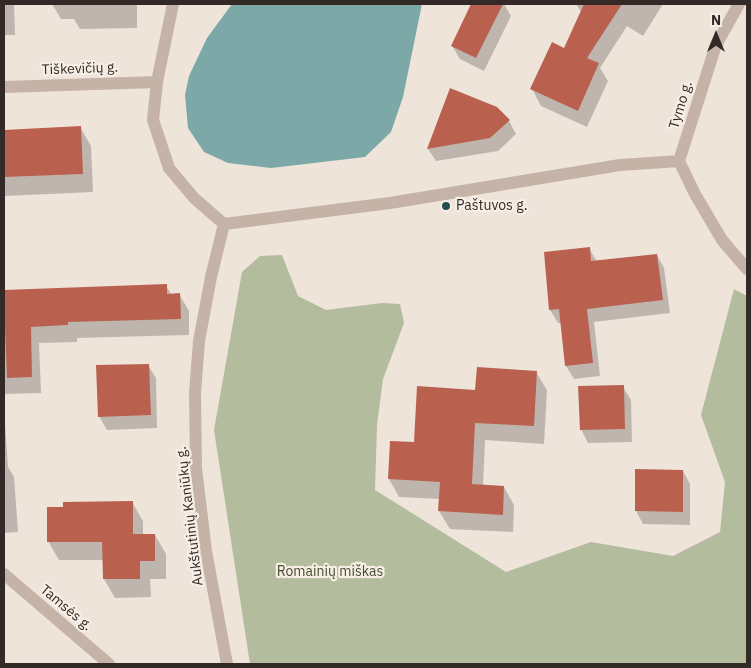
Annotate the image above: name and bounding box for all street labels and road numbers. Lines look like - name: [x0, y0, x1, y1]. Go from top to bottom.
- street label: Tiškevičių g.: [41, 59, 119, 79]
- street label: Tymo g.: [666, 79, 696, 131]
- street label: Aukštutinių Kaniūkų g.: [173, 445, 207, 587]
- street label: Tamsės g.: [37, 581, 95, 635]

